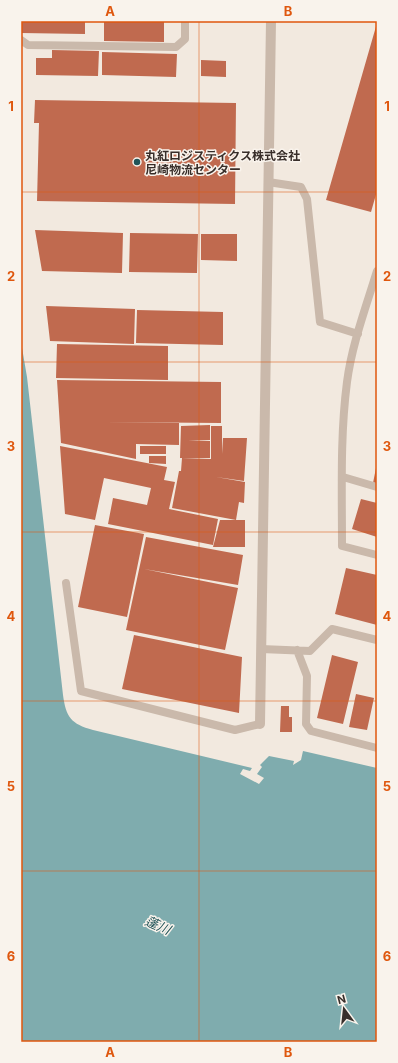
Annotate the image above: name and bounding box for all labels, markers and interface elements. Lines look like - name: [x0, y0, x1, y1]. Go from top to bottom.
- text: A: [105, 3, 115, 19]
- text: B: [284, 3, 293, 19]
- text: 1: [8, 98, 14, 114]
- text: 1: [384, 98, 390, 114]
- place label: 丸紅ロジスティクス株式会社 尼崎物流センター: [145, 148, 300, 177]
- marker: 丸紅ロジスティクス株式会社 尼崎物流センター: [132, 157, 142, 167]
- text: 2: [7, 268, 15, 284]
- text: 2: [383, 268, 391, 284]
- text: 3: [7, 438, 15, 454]
- text: 3: [383, 438, 391, 454]
- text: 4: [7, 608, 16, 624]
- text: 4: [383, 608, 392, 624]
- text: 5: [7, 778, 15, 794]
- text: 5: [383, 778, 391, 794]
- water label: 蓬川: [143, 912, 175, 938]
- text: 6: [7, 948, 15, 964]
- text: 6: [383, 948, 391, 964]
- north arrow: [324, 989, 364, 1029]
- text: N: [336, 991, 347, 1007]
- text: A: [105, 1044, 115, 1060]
- text: B: [284, 1044, 293, 1060]

